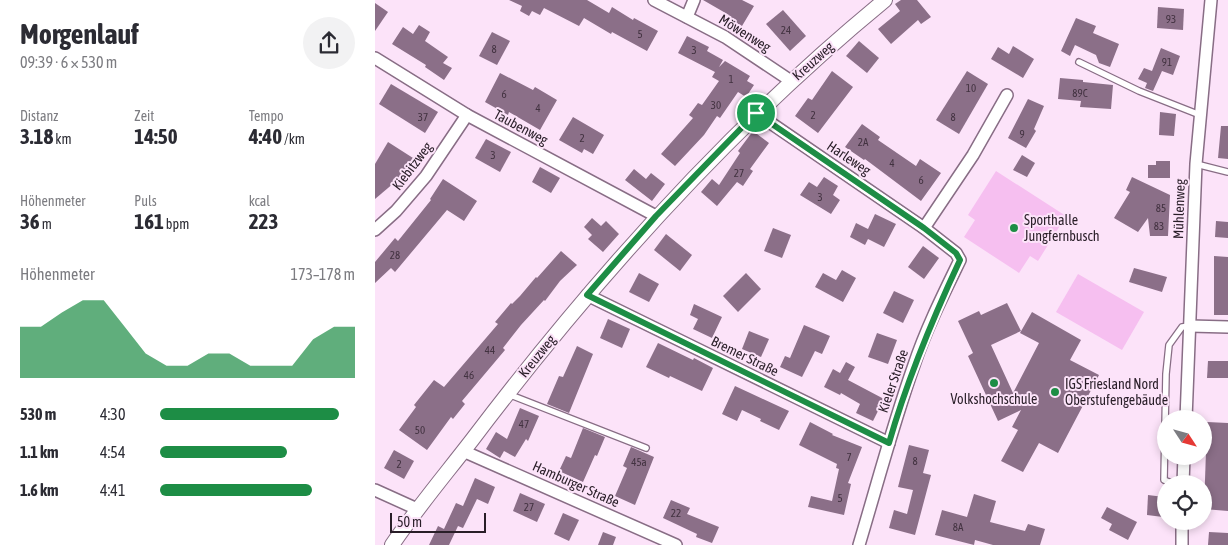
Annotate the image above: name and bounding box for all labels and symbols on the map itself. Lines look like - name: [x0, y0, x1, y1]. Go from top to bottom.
- street label: Möwenweg: [716, 11, 774, 55]
- house number: 93: [1166, 13, 1176, 25]
- house number: 24: [781, 24, 791, 36]
- house number: 5: [637, 28, 643, 40]
- street label: Kreuzweg: [789, 38, 837, 84]
- house number: 8: [491, 43, 497, 55]
- house number: 3: [691, 44, 697, 56]
- house number: 91: [1162, 56, 1172, 68]
- house number: 1: [728, 73, 734, 85]
- house number: 10: [966, 82, 976, 94]
- house number: 89C: [1072, 87, 1088, 99]
- house number: 6: [501, 88, 507, 100]
- pin: [735, 92, 777, 134]
- house number: 30: [711, 99, 721, 111]
- house number: 4: [535, 102, 541, 114]
- street label: Taubenweg: [491, 106, 551, 148]
- house number: 2: [810, 109, 816, 121]
- house number: 37: [418, 111, 428, 123]
- house number: 8: [950, 111, 956, 123]
- house number: 9: [1019, 128, 1025, 140]
- house number: 2: [579, 132, 585, 144]
- house number: 2A: [858, 136, 869, 148]
- street label: Harleweg: [824, 138, 874, 178]
- street label: Kiebitzweg: [389, 139, 435, 193]
- house number: 3: [490, 149, 496, 161]
- house number: 4: [889, 157, 895, 169]
- house number: 27: [734, 167, 744, 179]
- house number: 6: [918, 174, 924, 186]
- street label: Mühlenweg: [1170, 179, 1188, 239]
- house number: 3: [817, 191, 823, 203]
- house number: 85: [1156, 202, 1166, 214]
- place label: Sporthalle Jungfernbusch: [1024, 212, 1100, 244]
- house number: 83: [1154, 220, 1164, 232]
- marker: Sporthalle Jungfernbusch: [1008, 222, 1020, 234]
- house number: 28: [390, 249, 400, 261]
- street label: Kreuzweg: [515, 332, 559, 380]
- street label: Bremer Straße: [709, 333, 781, 379]
- house number: 44: [485, 344, 495, 356]
- street label: Kieler Straße: [875, 347, 911, 415]
- house number: 46: [464, 369, 474, 381]
- place label: IGS Friesland Nord Oberstufengebäude: [1065, 376, 1168, 408]
- marker: Volkshochschule: [988, 377, 1000, 389]
- marker: IGS Friesland Nord Oberstufengebäude: [1049, 386, 1061, 398]
- place label: Volkshochschule: [951, 391, 1037, 407]
- north arrow: [1157, 410, 1213, 465]
- house number: 47: [519, 418, 529, 430]
- house number: 50: [415, 424, 425, 436]
- house number: 7: [846, 451, 852, 463]
- house number: 8: [912, 455, 918, 467]
- house number: 45a: [631, 456, 647, 468]
- house number: 2: [396, 458, 402, 470]
- street label: Hamburger Straße: [530, 458, 622, 510]
- house number: 5: [837, 492, 843, 504]
- house number: 27: [524, 501, 534, 513]
- house number: 22: [671, 507, 681, 519]
- scale bar: [390, 510, 486, 533]
- house number: 8A: [953, 521, 964, 533]

